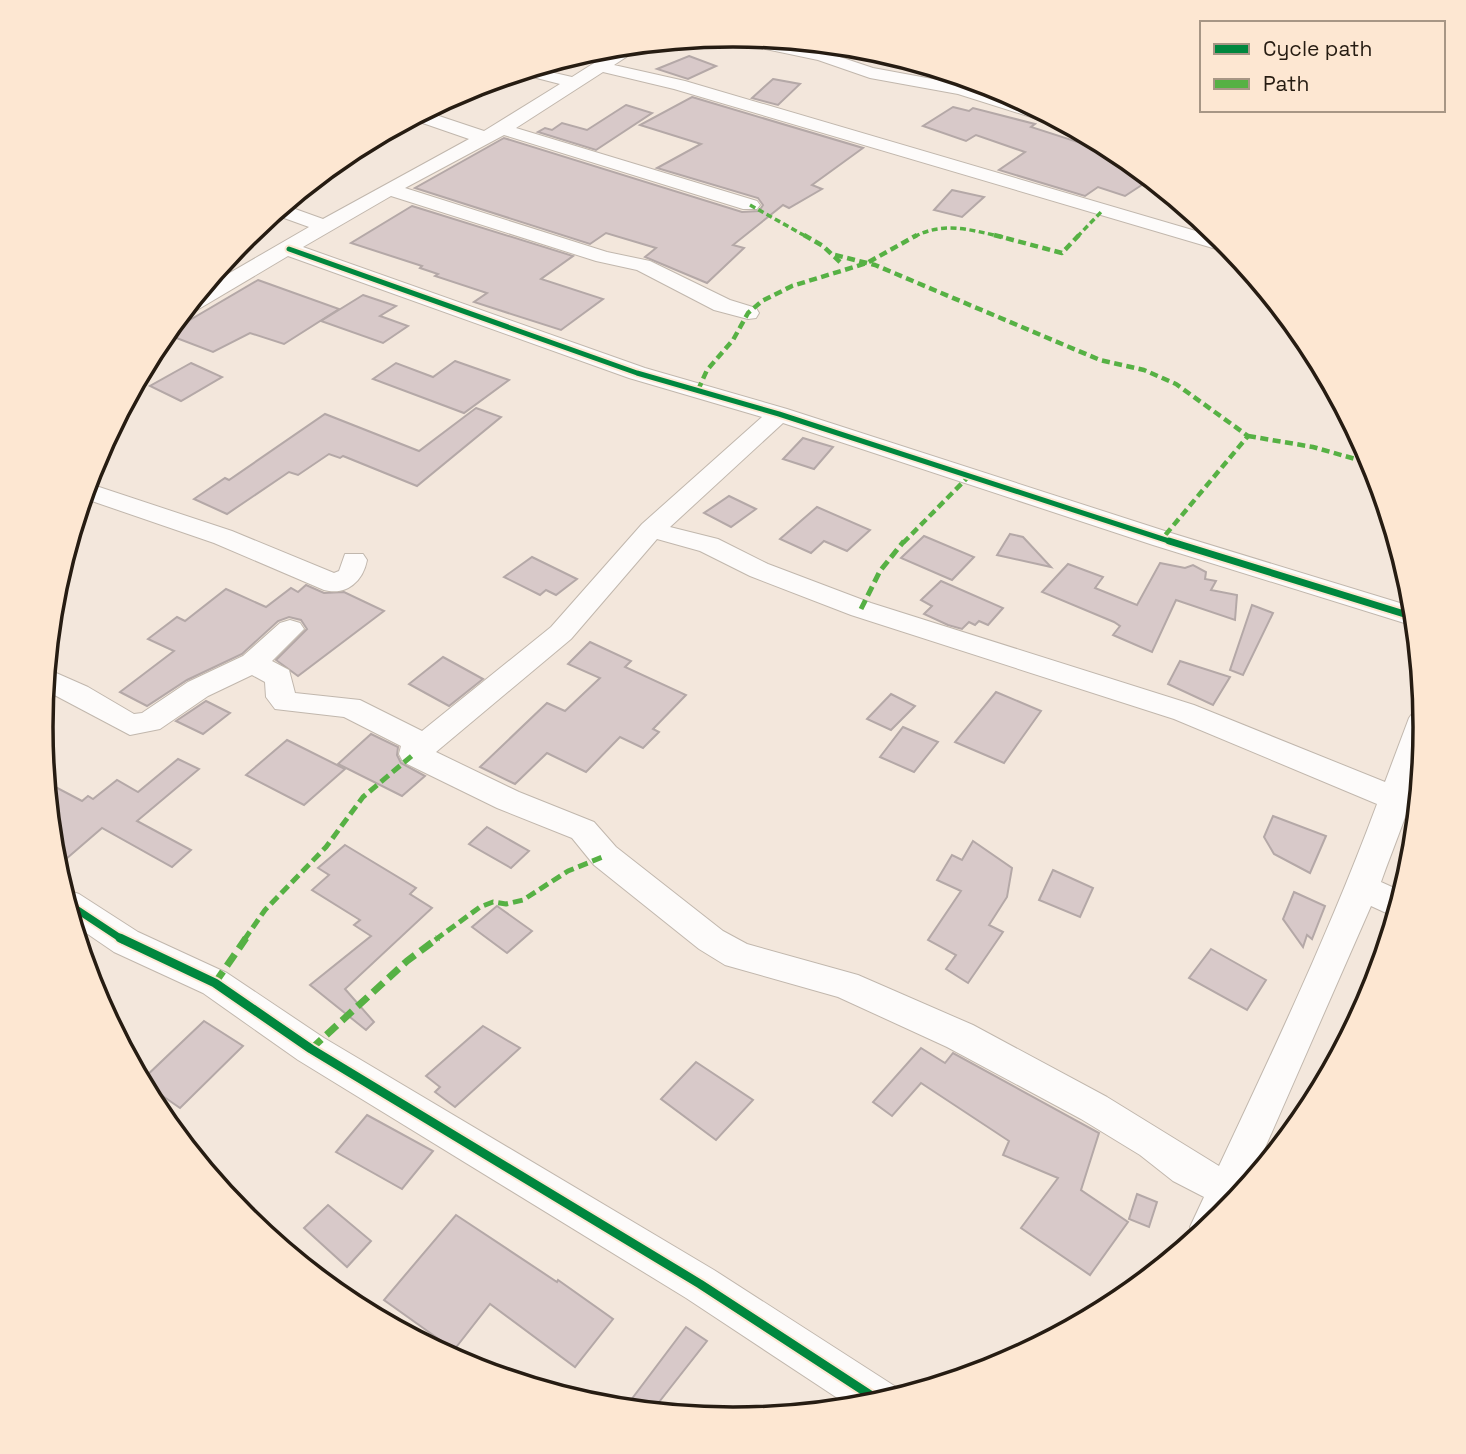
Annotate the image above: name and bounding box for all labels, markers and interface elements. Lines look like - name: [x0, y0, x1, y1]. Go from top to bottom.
- legend: [1200, 21, 1445, 112]
- text: Cycle path: [1263, 35, 1372, 62]
- text: Path: [1263, 70, 1309, 97]

